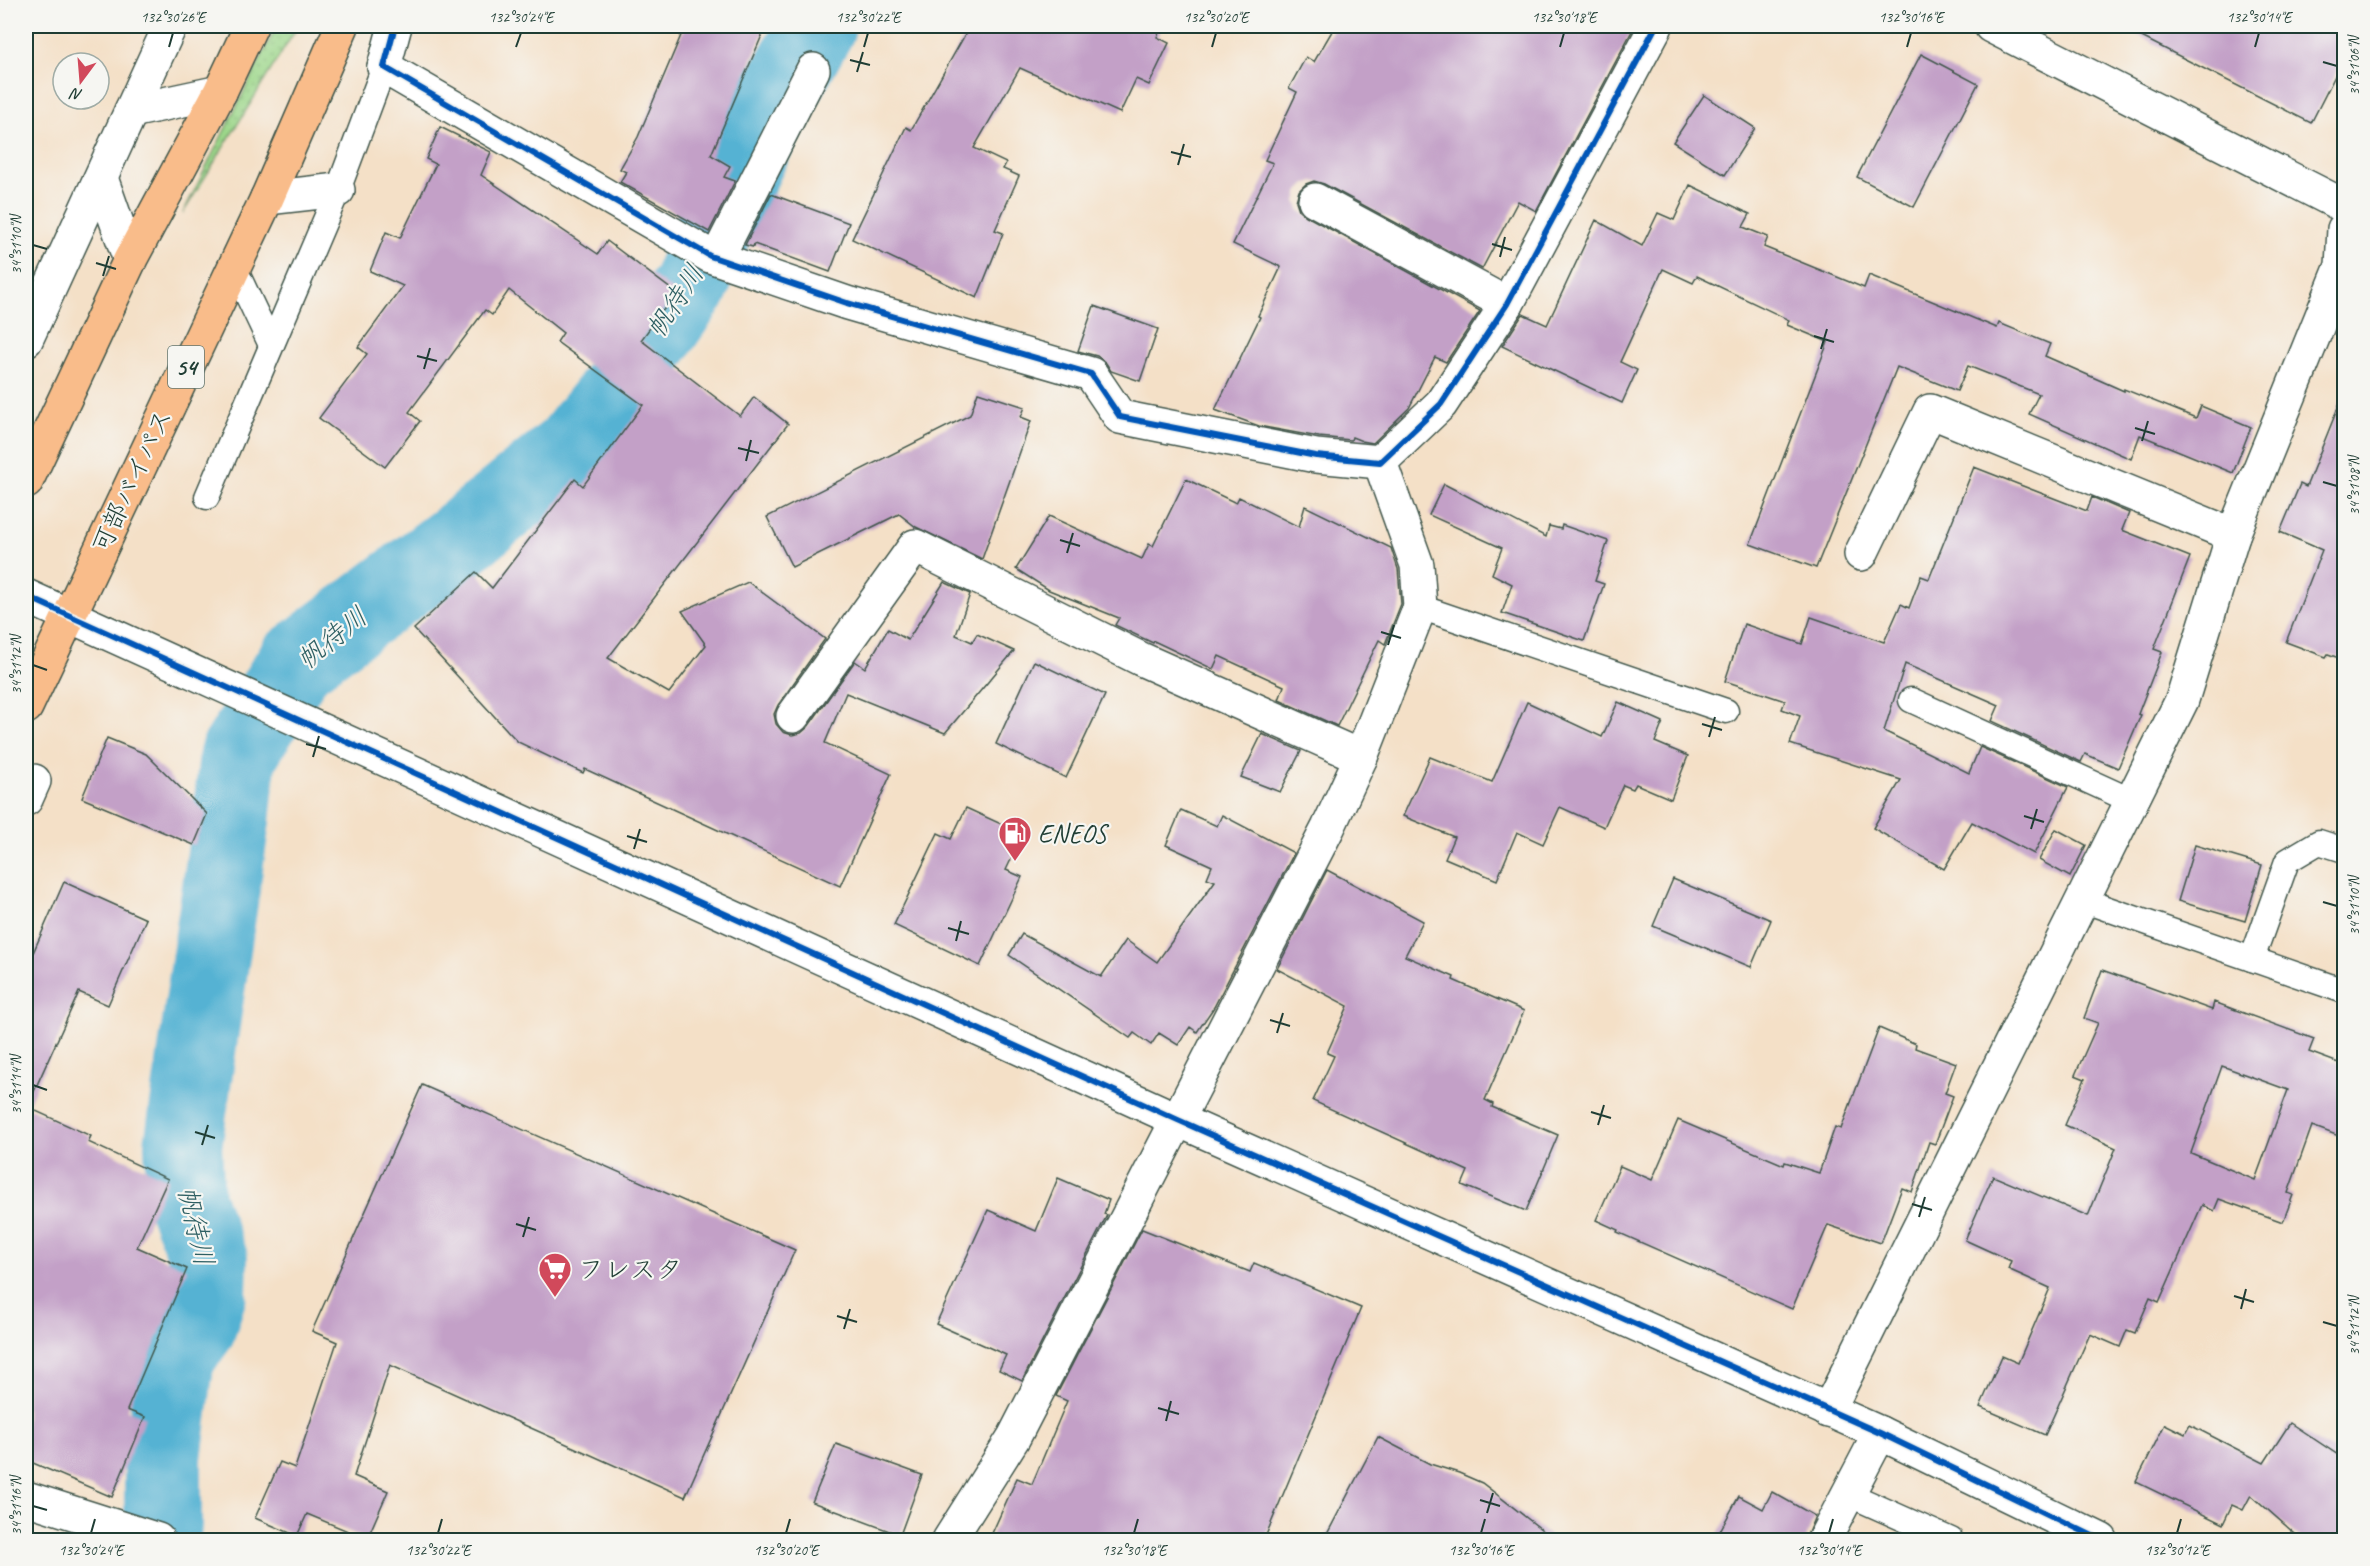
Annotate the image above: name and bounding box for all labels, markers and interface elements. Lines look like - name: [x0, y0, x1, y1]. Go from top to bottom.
- text: 132°30'26"E: [141, 8, 207, 27]
- text: 132°30'24"E: [489, 8, 555, 27]
- text: 132°30'22"E: [836, 8, 902, 27]
- text: 132°30'20"E: [1184, 8, 1250, 27]
- text: 132°30'18"E: [1532, 8, 1598, 27]
- text: 132°30'16"E: [1879, 8, 1945, 27]
- text: 132°30'14"E: [2227, 8, 2293, 27]
- text: 34°31'06"N: [2345, 33, 2364, 96]
- north arrow: [51, 51, 111, 111]
- text: N: [67, 83, 85, 105]
- text: 34°31'10"N: [7, 212, 26, 275]
- water label: 帆待川: [639, 258, 711, 344]
- road number: 54: [168, 346, 204, 388]
- street label: 可部バイパス: [84, 404, 180, 558]
- text: 34°31'08"N: [2345, 453, 2364, 516]
- water label: 帆待川: [290, 599, 374, 677]
- text: 34°31'12"N: [7, 632, 26, 695]
- fuel station icon: ENEOS: [997, 815, 1033, 862]
- place label: ENEOS: [1038, 817, 1110, 850]
- text: 34°31'10"N: [2345, 873, 2364, 936]
- text: 34°31'14"N: [7, 1052, 26, 1115]
- water label: 帆待川: [170, 1183, 222, 1269]
- supermarket icon: フレスタ: [537, 1251, 573, 1298]
- place label: フレスタ: [578, 1253, 683, 1286]
- text: 34°31'12"N: [2345, 1293, 2364, 1356]
- text: 34°31'16"N: [7, 1473, 26, 1536]
- text: 132°30'24"E: [59, 1541, 125, 1560]
- text: 132°30'22"E: [406, 1541, 472, 1560]
- text: 132°30'20"E: [754, 1541, 820, 1560]
- text: 132°30'18"E: [1102, 1541, 1168, 1560]
- text: 132°30'16"E: [1449, 1541, 1515, 1560]
- text: 132°30'14"E: [1797, 1541, 1863, 1560]
- text: 132°30'12"E: [2145, 1541, 2211, 1560]

